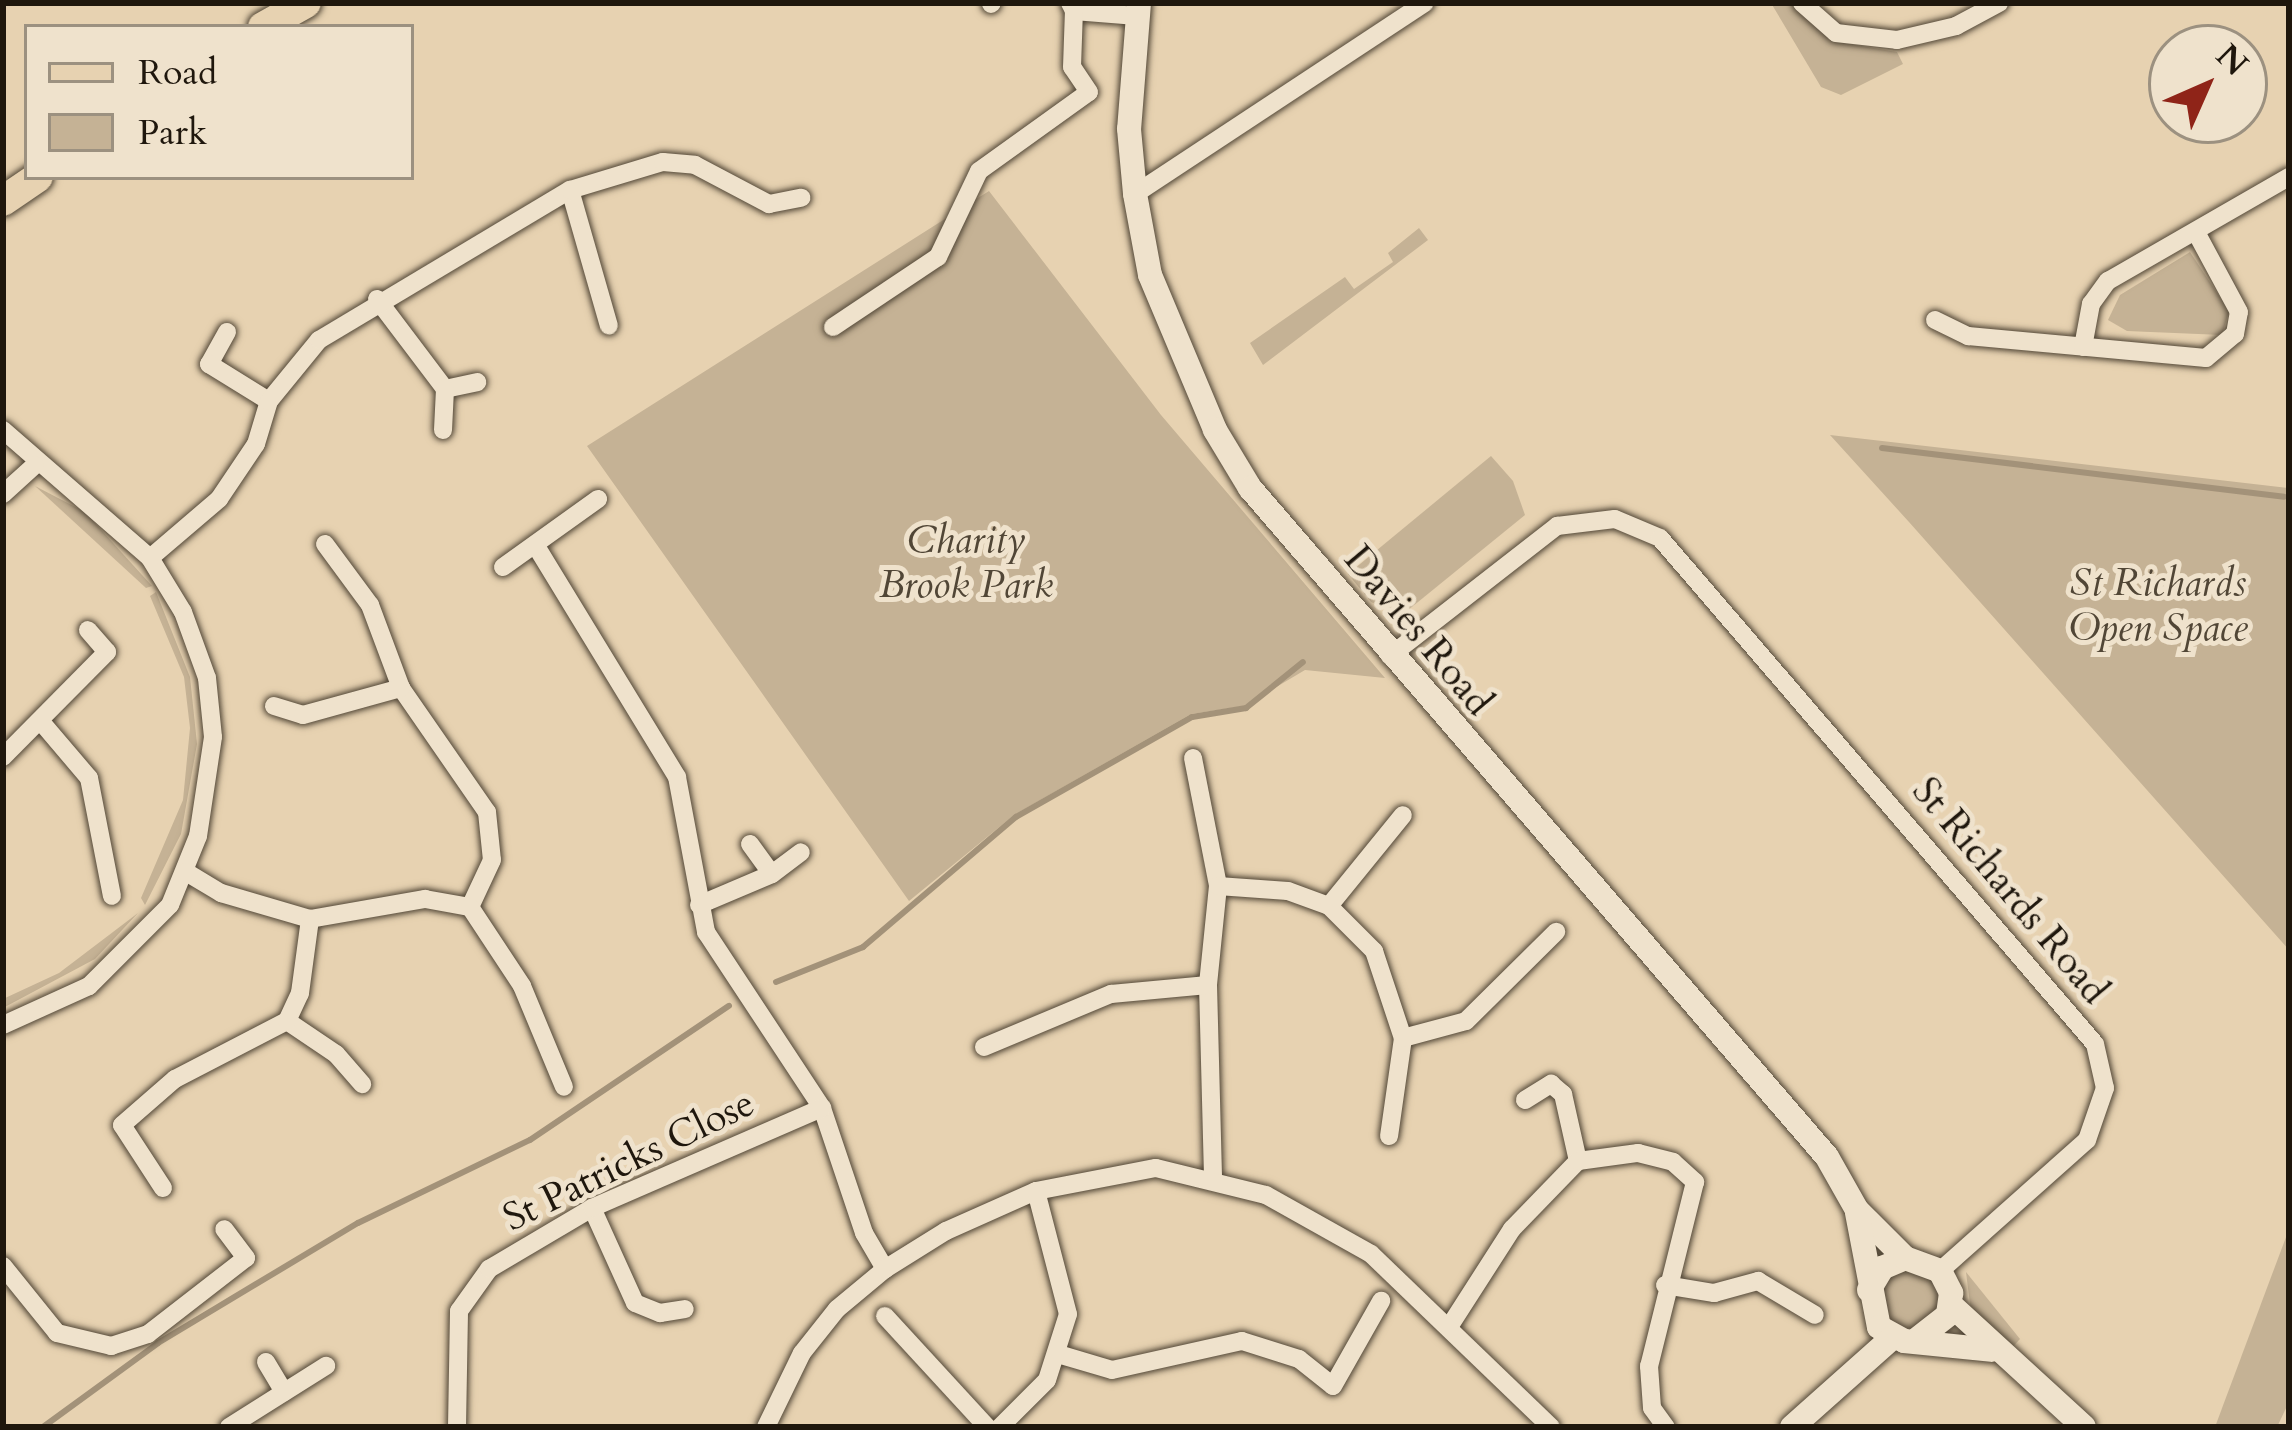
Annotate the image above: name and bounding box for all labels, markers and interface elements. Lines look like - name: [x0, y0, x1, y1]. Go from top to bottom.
- legend: [24, 24, 414, 180]
- north arrow: [2148, 24, 2268, 144]
- text: N: [2206, 34, 2258, 86]
- text: Road: [138, 48, 217, 97]
- text: Park: [138, 108, 207, 157]
- park label: Charity Brook Park: [879, 518, 1053, 609]
- street label: Davies Road: [1334, 537, 1502, 725]
- park label: St Richards Open Space: [2068, 561, 2248, 652]
- street label: St Richards Road: [1902, 768, 2118, 1014]
- street label: St Patricks Close: [496, 1080, 762, 1242]

